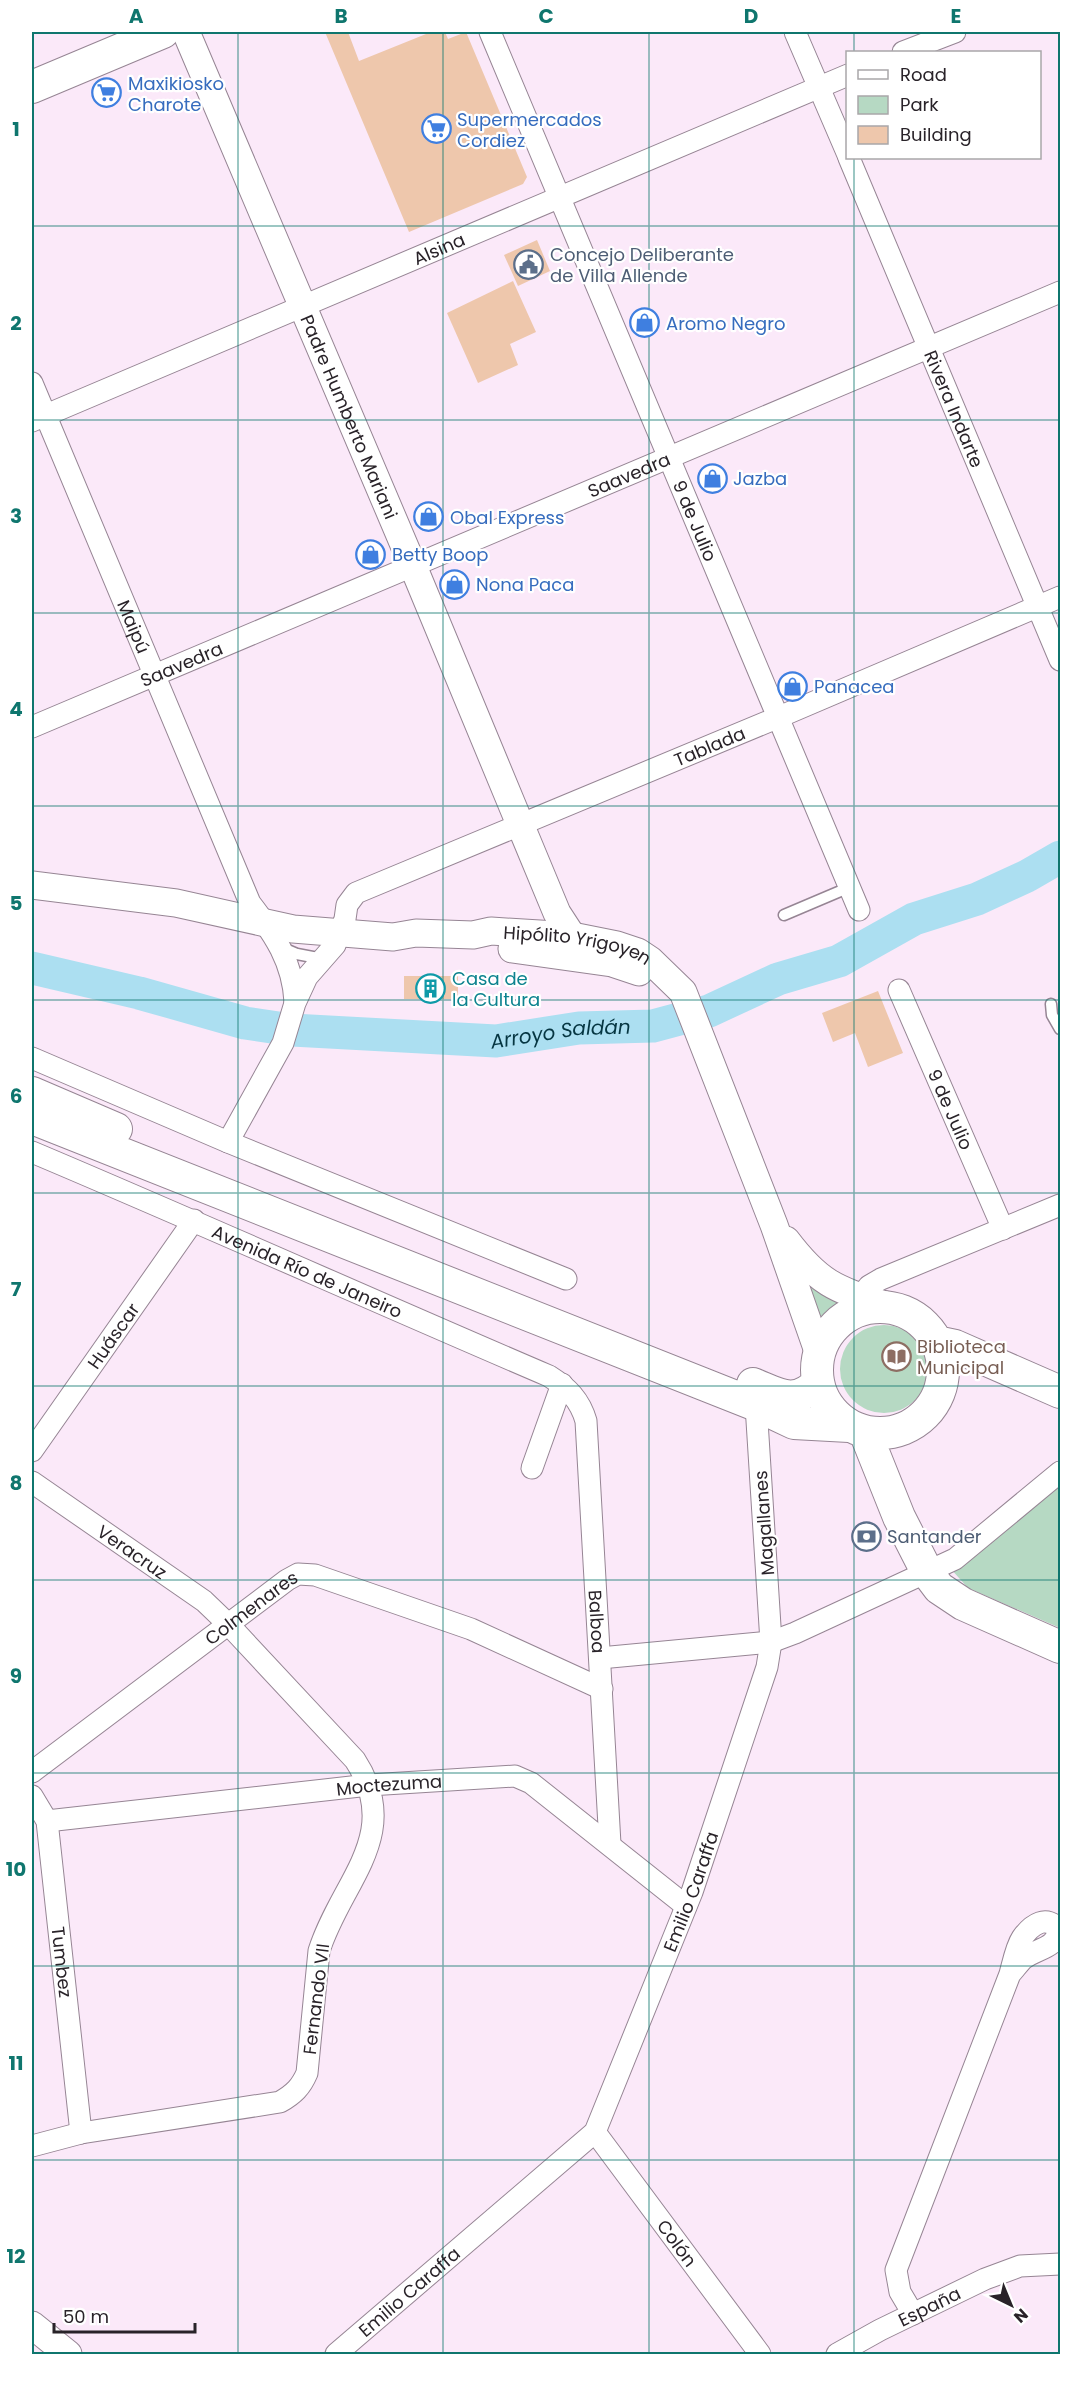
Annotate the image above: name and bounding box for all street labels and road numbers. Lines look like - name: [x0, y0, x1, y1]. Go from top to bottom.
- street label: Alsina: [409, 226, 469, 271]
- street label: Padre Humberto Mariani: [295, 311, 404, 523]
- street label: Rivera Indarte: [919, 346, 990, 471]
- street label: Saavedra: [584, 446, 674, 503]
- street label: 9 de Julio: [667, 476, 723, 565]
- street label: Maipú: [112, 596, 156, 657]
- street label: Saavedra: [136, 635, 226, 692]
- street label: Tablada: [670, 720, 749, 772]
- street label: Hipólito Yrigoyen: [503, 919, 657, 970]
- street label: 9 de Julio: [922, 1065, 979, 1154]
- street label: Avenida Río de Janeiro: [208, 1218, 406, 1324]
- street label: Huáscar: [81, 1297, 145, 1374]
- street label: Magallanes: [748, 1470, 780, 1576]
- street label: Veracruz: [92, 1518, 172, 1584]
- street label: Colmenares: [199, 1564, 302, 1650]
- street label: Balboa: [583, 1589, 612, 1654]
- street label: Moctezuma: [335, 1768, 443, 1801]
- street label: Emilio Caraffa: [657, 1828, 724, 1955]
- street label: Tumbez: [46, 1925, 79, 1999]
- street label: Fernando VII: [297, 1942, 335, 2056]
- street label: Colón: [651, 2214, 703, 2271]
- street label: Emilio Caraffa: [353, 2241, 465, 2342]
- street label: España: [894, 2280, 965, 2332]

